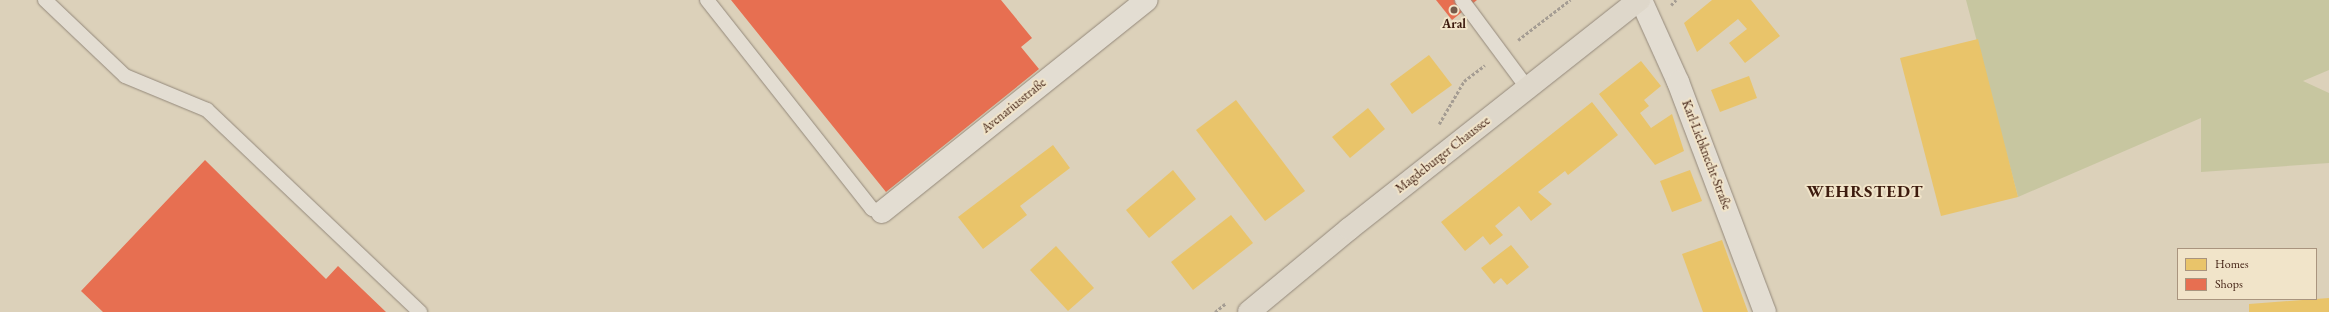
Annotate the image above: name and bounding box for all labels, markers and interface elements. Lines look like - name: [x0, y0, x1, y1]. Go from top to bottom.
- marker: Aral: [1449, 5, 1459, 15]
- place label: Aral: [1442, 16, 1466, 32]
- street label: Avenariusstraße: [979, 75, 1049, 137]
- street label: Karl-Liebknecht-Straße: [1678, 98, 1734, 212]
- street label: Magdeburger Chaussee: [1393, 113, 1493, 197]
- district label: WEHRSTEDT: [1806, 182, 1924, 202]
- legend: [2177, 248, 2317, 300]
- text: Homes: [2215, 256, 2249, 272]
- text: Shops: [2215, 276, 2243, 292]

